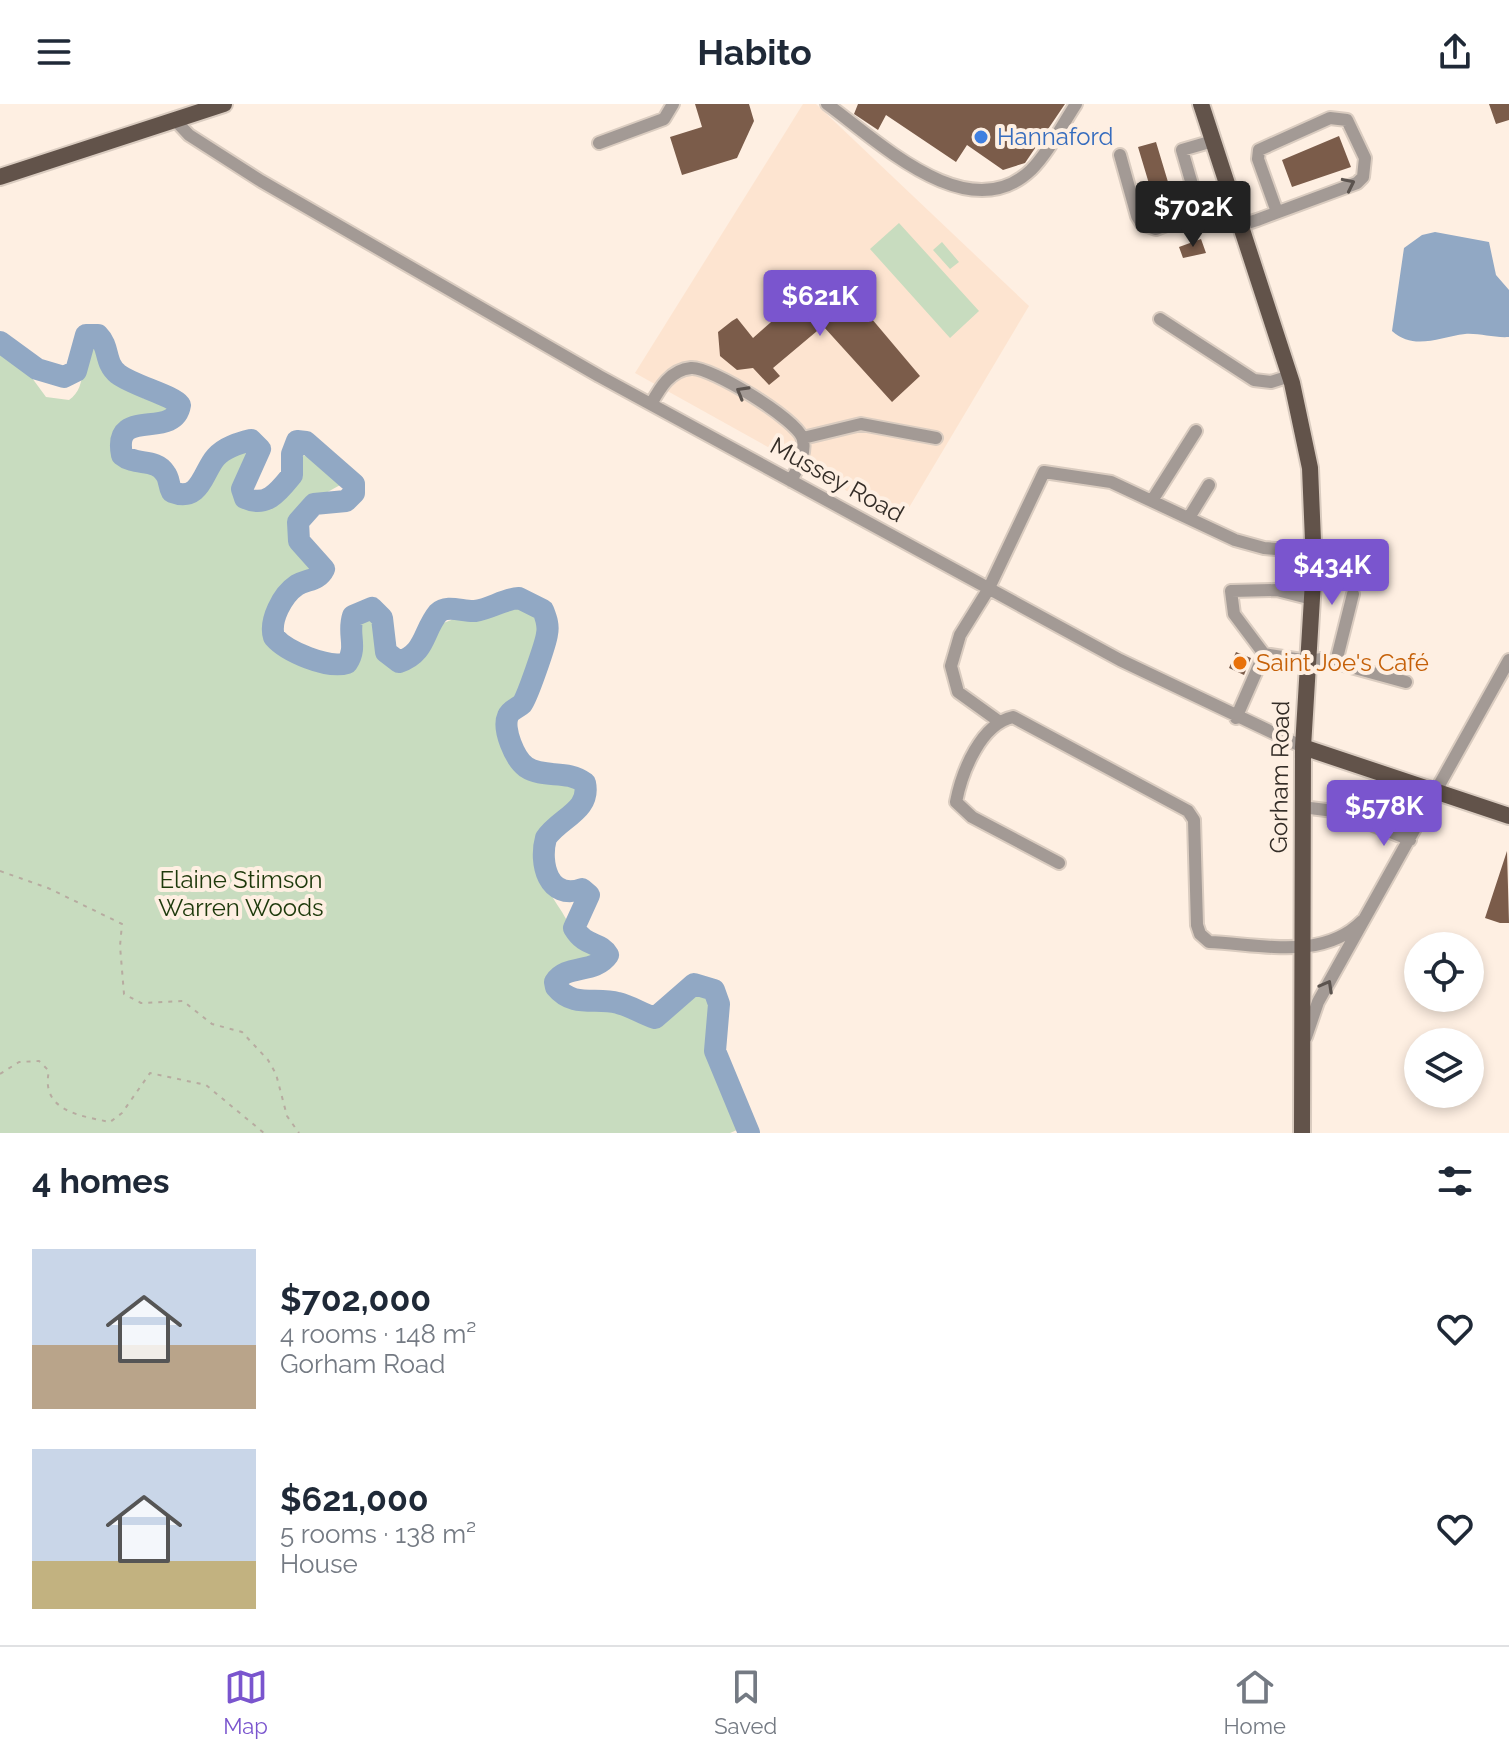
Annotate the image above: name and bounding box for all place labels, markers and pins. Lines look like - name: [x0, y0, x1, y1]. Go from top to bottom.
- place label: Hannaford: [997, 122, 1113, 151]
- marker: Hannaford: [972, 128, 990, 146]
- pin: $702K: [1137, 181, 1249, 249]
- pin: $621K: [764, 270, 876, 338]
- pin: $434K: [1276, 539, 1388, 607]
- place label: Saint Joe's Café: [1256, 648, 1429, 677]
- marker: Saint Joe's Café: [1231, 654, 1249, 672]
- pin: $578K: [1328, 780, 1440, 848]

